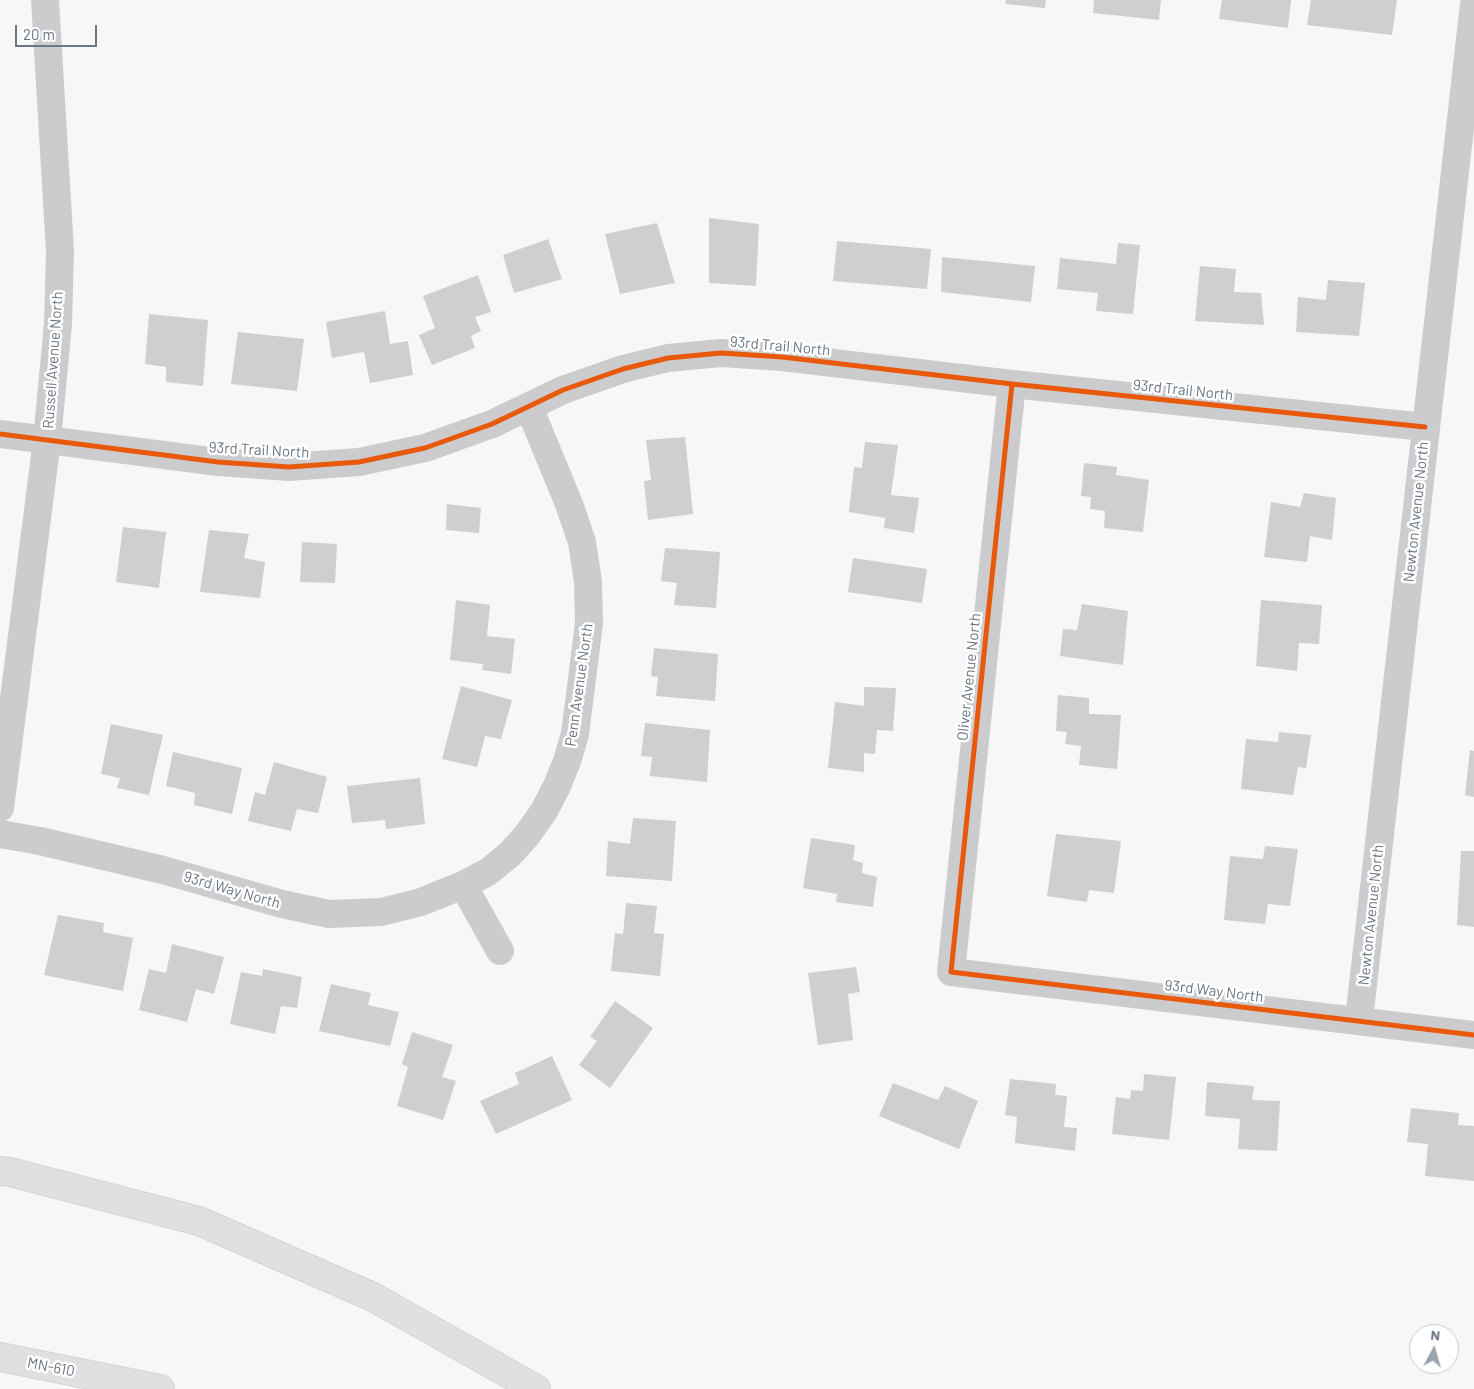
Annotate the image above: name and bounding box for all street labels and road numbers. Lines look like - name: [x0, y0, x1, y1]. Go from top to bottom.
- street label: Russell Avenue North: [39, 291, 67, 429]
- street label: 93rd Trail North: [729, 333, 831, 359]
- street label: 93rd Trail North: [1132, 376, 1234, 404]
- street label: 93rd Trail North: [208, 438, 310, 462]
- street label: Newton Avenue North: [1400, 441, 1432, 583]
- street label: Oliver Avenue North: [953, 612, 985, 742]
- street label: Penn Avenue North: [561, 622, 597, 748]
- street label: Newton Avenue North: [1355, 844, 1387, 986]
- street label: 93rd Way North: [182, 868, 282, 912]
- street label: 93rd Way North: [1163, 976, 1265, 1006]
- street label: MN-610: [26, 1354, 76, 1380]

